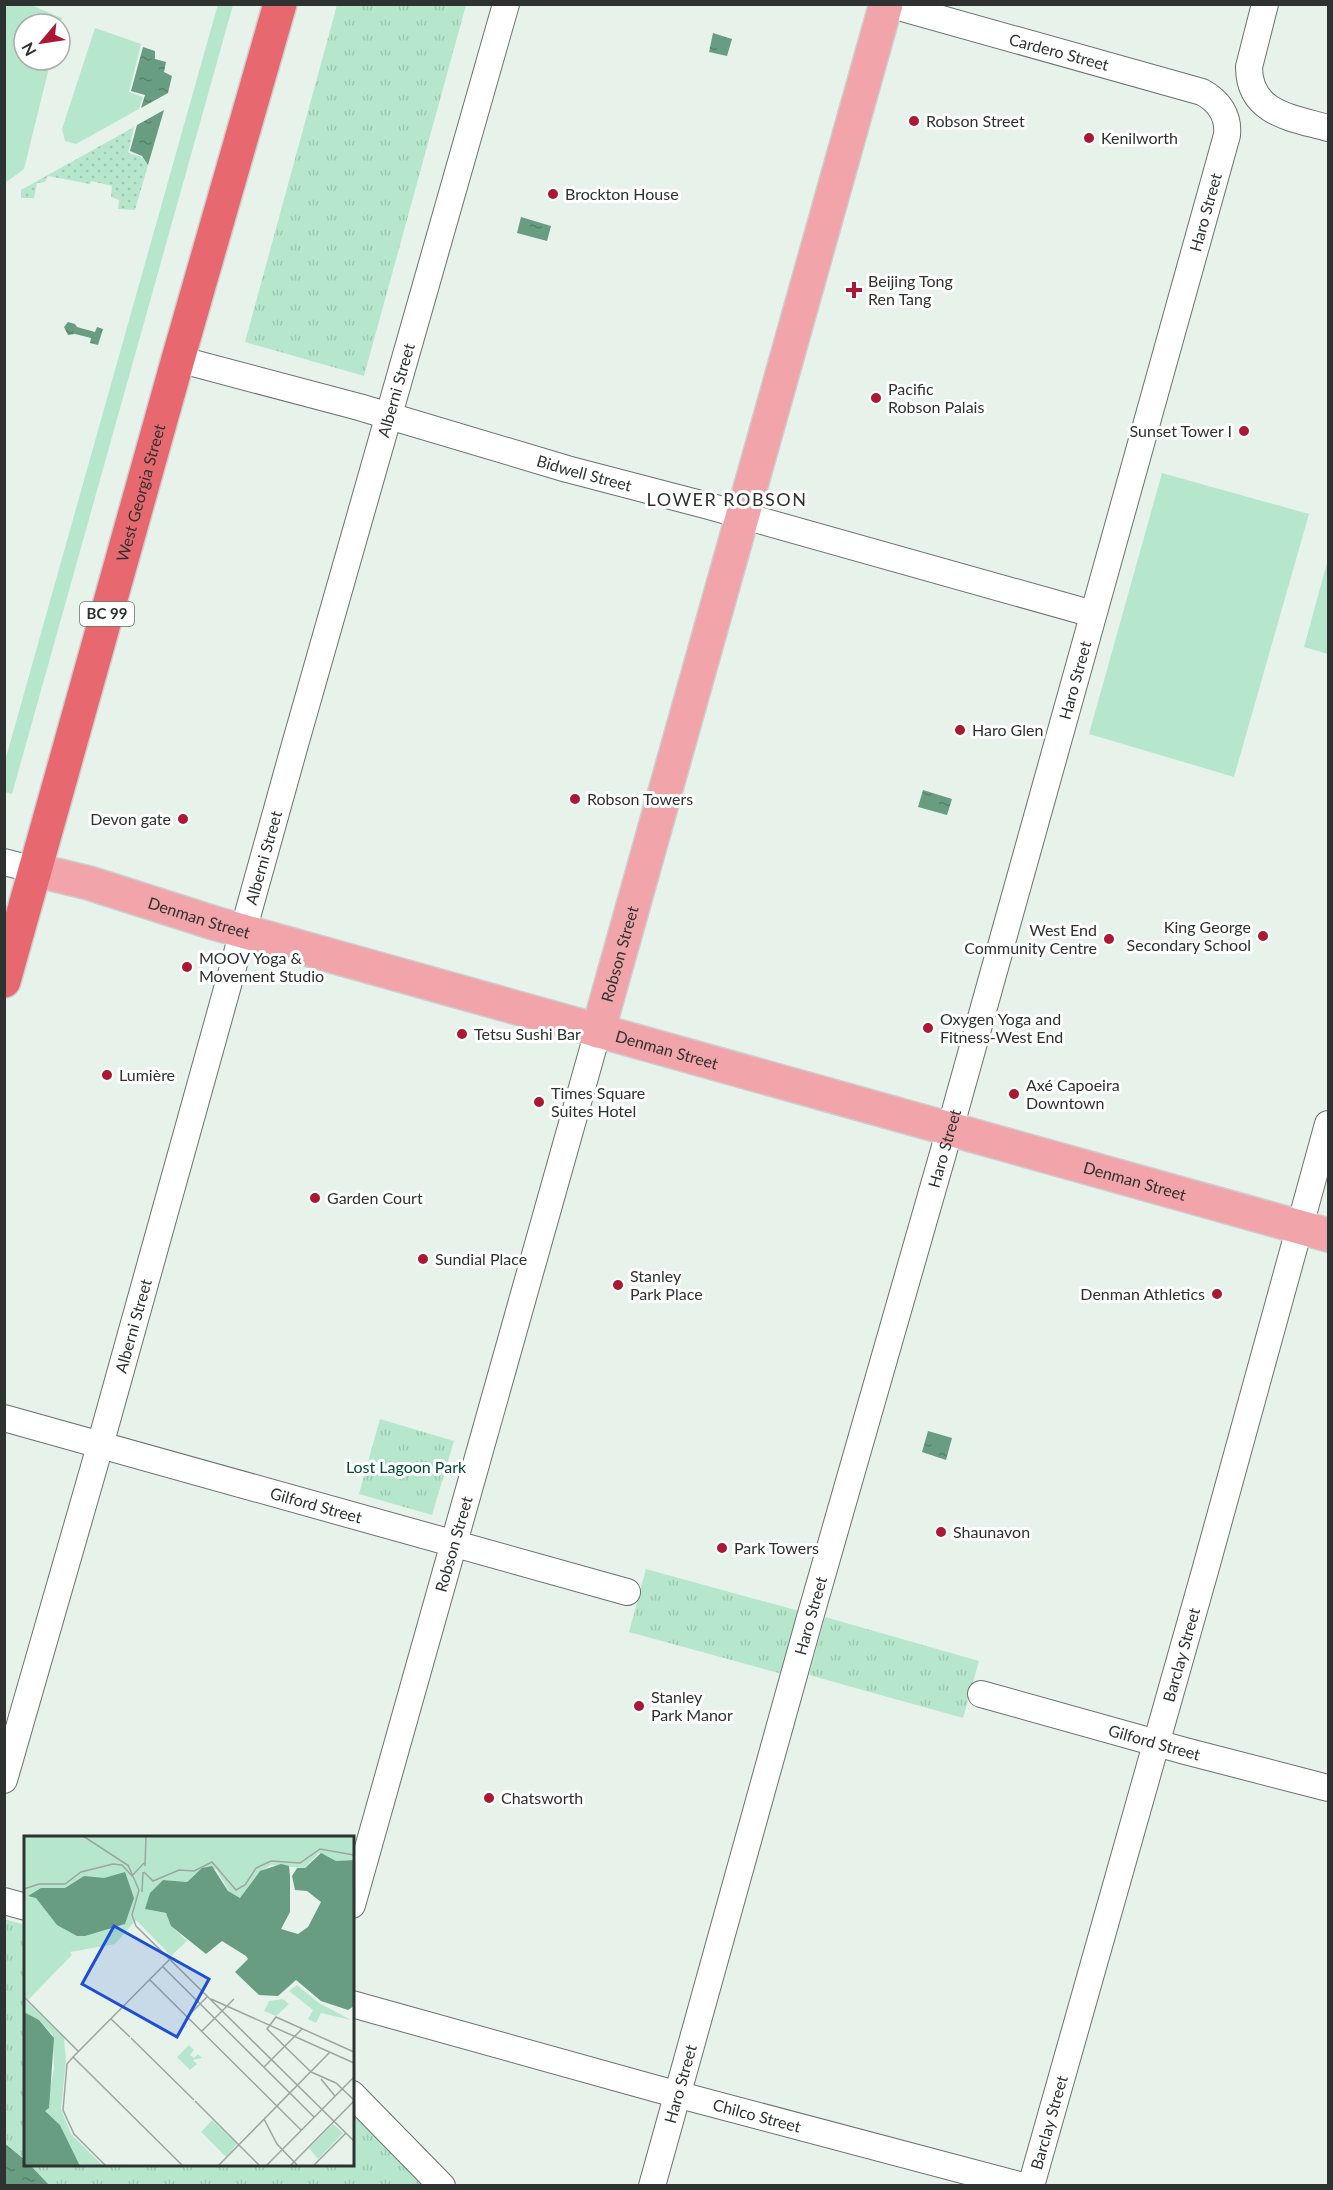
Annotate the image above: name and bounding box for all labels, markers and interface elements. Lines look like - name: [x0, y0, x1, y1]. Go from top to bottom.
- north arrow: [12, 12, 72, 72]
- street label: Cardero Street: [1007, 29, 1111, 74]
- text: N: [17, 40, 40, 60]
- place label: Robson Street: [926, 111, 1025, 130]
- marker: Robson Street: [907, 114, 921, 128]
- place label: Kenilworth: [1101, 128, 1178, 147]
- marker: Kenilworth: [1082, 131, 1096, 145]
- street label: Haro Street: [1185, 170, 1225, 253]
- place label: Brockton House: [565, 184, 679, 203]
- marker: Brockton House: [546, 187, 560, 201]
- place label: Beijing Tong Ren Tang: [868, 271, 953, 308]
- marker: Beijing Tong Ren Tang: [845, 281, 863, 299]
- street label: Alberni Street: [373, 341, 418, 439]
- place label: Pacific Robson Palais: [888, 379, 984, 416]
- marker: Pacific Robson Palais: [869, 391, 883, 405]
- street label: West Georgia Street: [112, 421, 168, 564]
- place label: Sunset Tower I: [1130, 421, 1232, 440]
- marker: Sunset Tower I: [1237, 424, 1251, 438]
- street label: Bidwell Street: [535, 451, 634, 495]
- district label: LOWER ROBSON: [647, 488, 807, 510]
- road number: BC 99: [80, 602, 134, 626]
- street label: Haro Street: [1055, 638, 1095, 722]
- place label: Haro Glen: [972, 720, 1043, 739]
- marker: Haro Glen: [953, 723, 967, 737]
- place label: Robson Towers: [587, 789, 693, 808]
- marker: Robson Towers: [568, 792, 582, 806]
- street label: Alberni Street: [241, 808, 285, 907]
- place label: Devon gate: [90, 809, 171, 828]
- marker: Devon gate: [176, 812, 190, 826]
- street label: Denman Street: [146, 893, 253, 942]
- street label: Robson Street: [597, 903, 642, 1004]
- place label: King George Secondary School: [1127, 917, 1251, 954]
- place label: West End Community Centre: [964, 920, 1097, 957]
- marker: King George Secondary School: [1256, 929, 1270, 943]
- marker: West End Community Centre: [1102, 932, 1116, 946]
- place label: MOOV Yoga & Movement Studio: [199, 948, 324, 985]
- marker: MOOV Yoga & Movement Studio: [180, 960, 194, 974]
- place label: Oxygen Yoga and Fitness-West End: [940, 1009, 1063, 1046]
- marker: Oxygen Yoga and Fitness-West End: [921, 1021, 935, 1035]
- place label: Tetsu Sushi Bar: [474, 1024, 581, 1043]
- street label: Denman Street: [613, 1026, 721, 1073]
- marker: Tetsu Sushi Bar: [455, 1027, 469, 1041]
- place label: Lumière: [119, 1065, 175, 1084]
- marker: Lumière: [100, 1068, 114, 1082]
- place label: Axé Capoeira Downtown: [1026, 1075, 1120, 1112]
- place label: Times Square Suites Hotel: [551, 1083, 645, 1120]
- marker: Axé Capoeira Downtown: [1007, 1087, 1021, 1101]
- marker: Times Square Suites Hotel: [532, 1095, 546, 1109]
- street label: Haro Street: [924, 1107, 964, 1190]
- street label: Denman Street: [1081, 1157, 1189, 1204]
- place label: Garden Court: [327, 1188, 423, 1207]
- marker: Garden Court: [308, 1191, 322, 1205]
- place label: Sundial Place: [435, 1249, 527, 1268]
- marker: Sundial Place: [416, 1252, 430, 1266]
- place label: Stanley Park Place: [630, 1266, 703, 1303]
- street label: Alberni Street: [111, 1276, 155, 1375]
- marker: Stanley Park Place: [611, 1278, 625, 1292]
- place label: Denman Athletics: [1080, 1284, 1205, 1303]
- marker: Denman Athletics: [1210, 1287, 1224, 1301]
- park label: Lost Lagoon Park: [346, 1457, 467, 1476]
- street label: Gilford Street: [268, 1483, 364, 1527]
- street label: Robson Street: [431, 1494, 476, 1594]
- place label: Shaunavon: [953, 1522, 1030, 1541]
- marker: Shaunavon: [934, 1525, 948, 1539]
- place label: Park Towers: [734, 1538, 819, 1557]
- marker: Park Towers: [715, 1541, 729, 1555]
- street label: Haro Street: [790, 1574, 830, 1657]
- street label: Barclay Street: [1158, 1605, 1203, 1704]
- place label: Stanley Park Manor: [651, 1687, 733, 1724]
- marker: Stanley Park Manor: [632, 1699, 646, 1713]
- street label: Gilford Street: [1106, 1720, 1203, 1764]
- place label: Chatsworth: [501, 1788, 583, 1807]
- marker: Chatsworth: [482, 1791, 496, 1805]
- inset map: [24, 1836, 354, 2166]
- street label: Haro Street: [660, 2042, 700, 2125]
- street label: Barclay Street: [1026, 2073, 1071, 2172]
- street label: Chilco Street: [711, 2094, 803, 2136]

